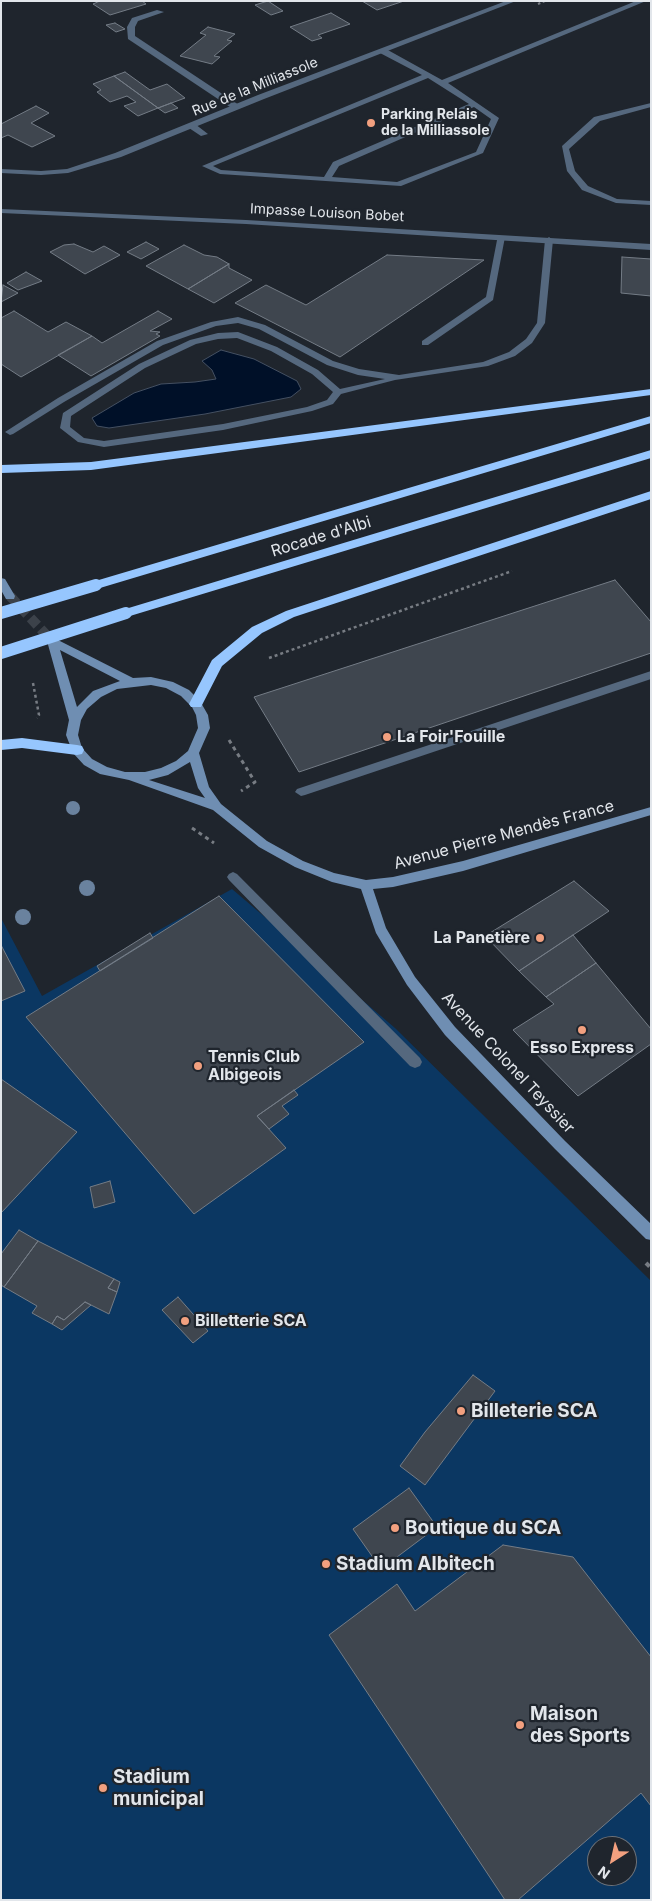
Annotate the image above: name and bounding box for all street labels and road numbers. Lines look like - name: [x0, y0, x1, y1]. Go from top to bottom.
- street label: Rue de la Milliassole: [190, 54, 320, 120]
- street label: Impasse Louison Bobet: [250, 201, 404, 225]
- street label: Rocade d'Albi: [269, 513, 373, 561]
- street label: Avenue Pierre Mendès France: [392, 796, 616, 874]
- street label: Avenue Colonel Teyssier: [438, 989, 578, 1137]

